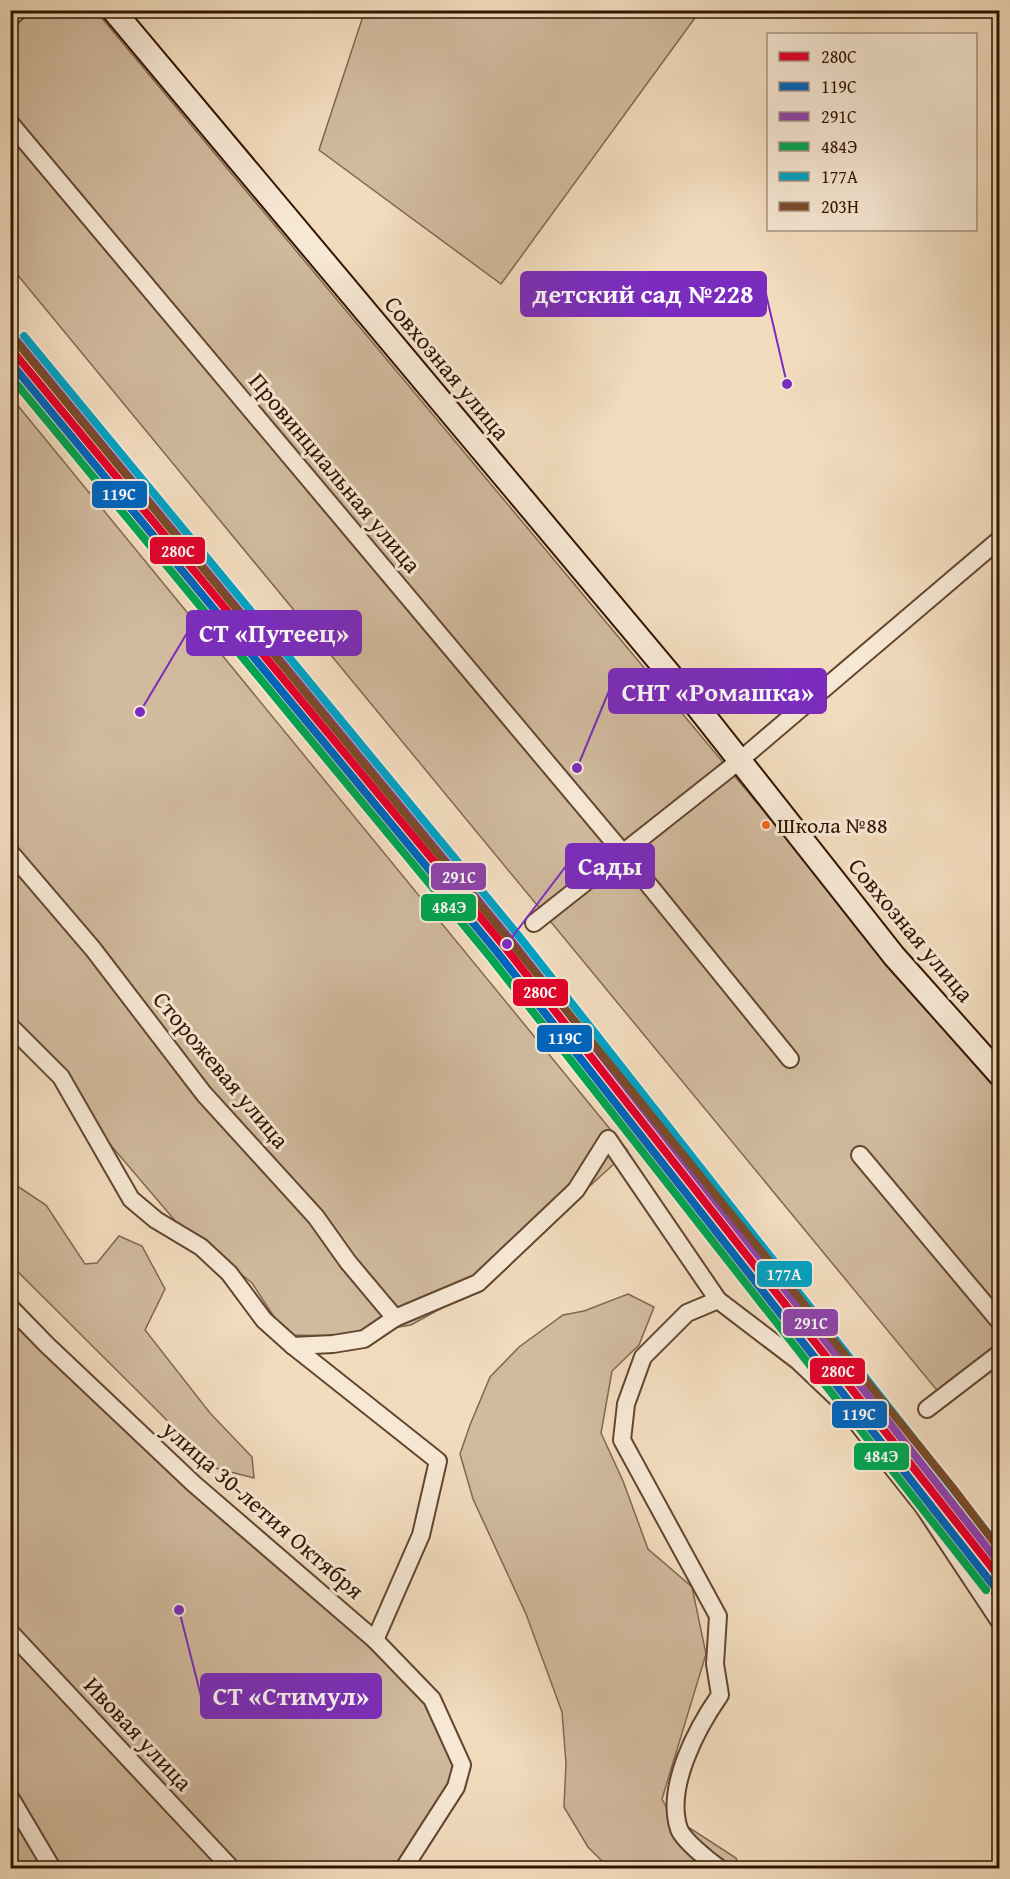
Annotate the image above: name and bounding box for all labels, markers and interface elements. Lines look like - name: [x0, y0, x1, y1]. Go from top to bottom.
- legend: [767, 33, 977, 231]
- text: 280С: [821, 43, 857, 70]
- text: 119С: [821, 73, 857, 100]
- text: 291С: [821, 103, 857, 130]
- text: 484Э: [821, 133, 857, 160]
- text: 177А: [821, 163, 858, 190]
- text: 203Н: [821, 193, 859, 220]
- callout: детский сад №228: [521, 272, 766, 316]
- text: детский сад №228: [533, 274, 753, 313]
- street label: Совхозная улица: [376, 288, 519, 448]
- street label: Провинциальная улица: [241, 365, 430, 581]
- line badge: 119С: [91, 480, 148, 509]
- text: 119С: [102, 482, 136, 506]
- line badge: 280С: [149, 536, 206, 565]
- text: 280С: [161, 539, 195, 563]
- callout: СТ «Путеец»: [187, 611, 361, 655]
- text: СТ «Путеец»: [199, 613, 349, 652]
- callout: СНТ «Ромашка»: [609, 669, 826, 713]
- text: СНТ «Ромашка»: [622, 672, 814, 711]
- place label: Школа №88: [777, 809, 888, 841]
- marker: Школа №88: [760, 819, 772, 831]
- callout: Сады: [566, 844, 654, 888]
- text: Сады: [578, 846, 642, 885]
- street label: Совхозная улица: [840, 850, 983, 1010]
- line badge: 291С: [430, 862, 487, 891]
- text: 291С: [442, 865, 476, 889]
- line badge: 484Э: [420, 893, 477, 922]
- text: 484Э: [432, 895, 467, 919]
- line badge: 280С: [512, 978, 569, 1007]
- text: 280С: [523, 980, 557, 1004]
- street label: Сторожевая улица: [145, 983, 298, 1157]
- line badge: 119С: [536, 1024, 593, 1053]
- text: 119С: [548, 1026, 582, 1050]
- line badge: 177А: [756, 1260, 813, 1288]
- text: 177А: [766, 1262, 802, 1286]
- line badge: 291С: [782, 1308, 839, 1337]
- text: 291С: [794, 1311, 828, 1335]
- line badge: 280С: [809, 1357, 866, 1385]
- text: 280С: [821, 1359, 855, 1383]
- line badge: 119С: [831, 1400, 888, 1429]
- text: 119С: [842, 1402, 876, 1426]
- street label: улица 30-летия Октября: [154, 1411, 372, 1607]
- line badge: 484Э: [853, 1442, 910, 1471]
- text: 484Э: [864, 1444, 899, 1468]
- street label: Ивовая улица: [76, 1669, 201, 1799]
- callout: СТ «Стимул»: [201, 1674, 381, 1718]
- text: СТ «Стимул»: [213, 1676, 369, 1715]

